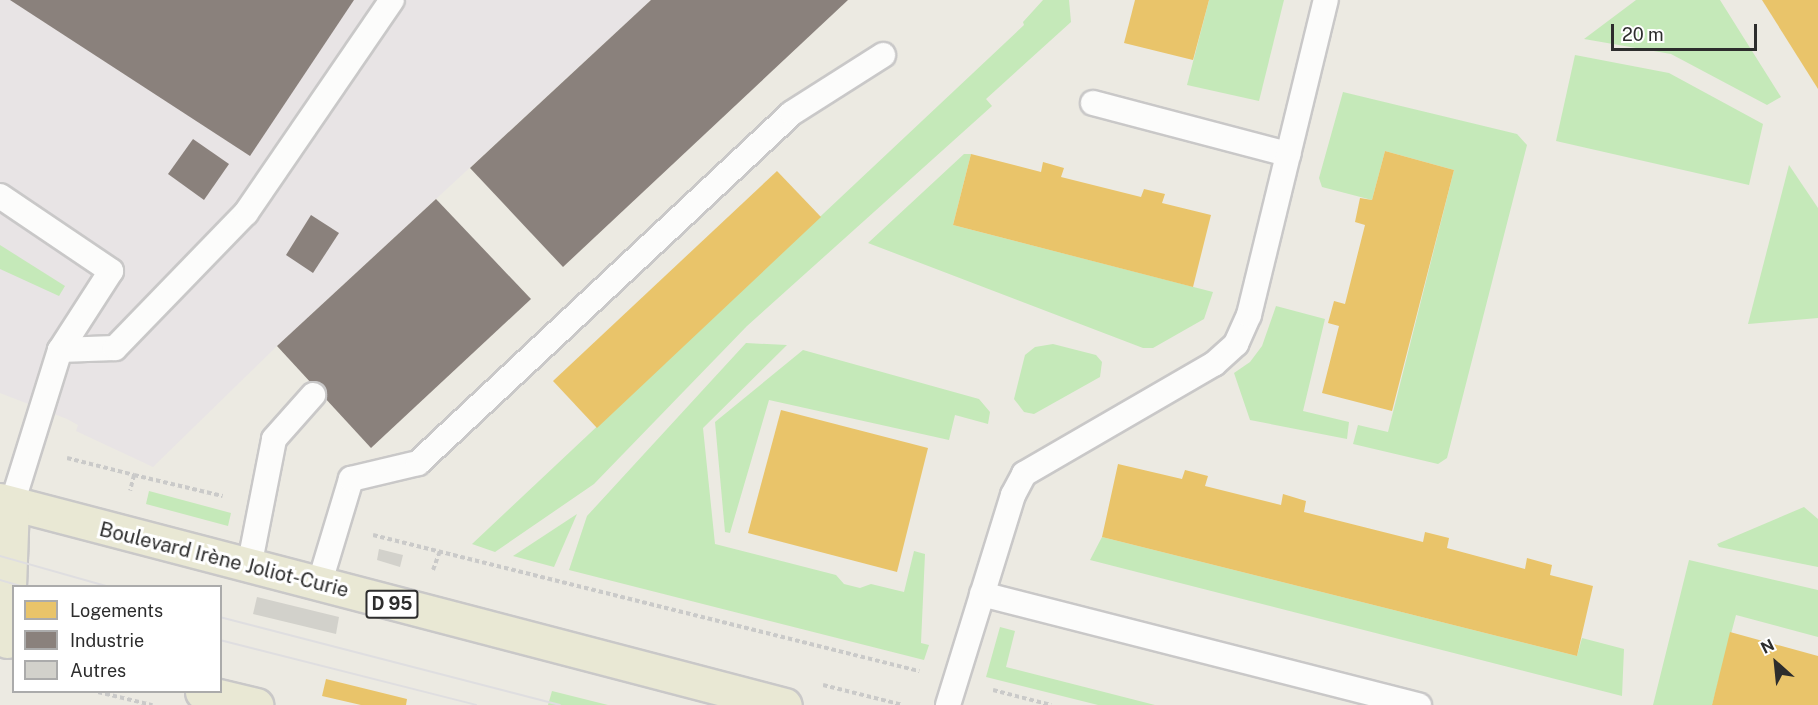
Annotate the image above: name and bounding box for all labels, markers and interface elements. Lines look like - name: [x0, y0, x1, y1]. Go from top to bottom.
- scale bar: [1614, 12, 1760, 50]
- text: 20 m: [1622, 24, 1664, 45]
- street label: Boulevard Irène Joliot-Curie: [97, 517, 351, 603]
- legend: [12, 585, 222, 693]
- road number: D 95: [365, 589, 419, 619]
- text: Logements: [70, 600, 163, 621]
- text: Industrie: [70, 630, 144, 651]
- north arrow: [1746, 633, 1806, 693]
- text: N: [1758, 635, 1777, 658]
- text: Autres: [70, 660, 126, 681]

